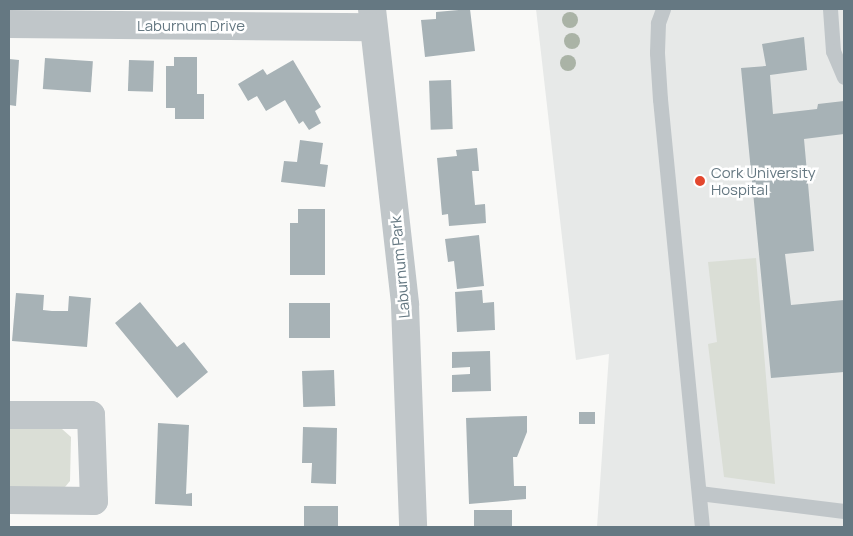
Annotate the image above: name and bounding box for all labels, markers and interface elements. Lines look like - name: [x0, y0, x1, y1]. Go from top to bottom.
- street label: Laburnum Drive: [137, 17, 245, 35]
- place label: Cork University Hospital: [711, 163, 816, 198]
- marker: Cork University Hospital: [693, 174, 707, 188]
- street label: Laburnum Park: [387, 215, 413, 319]

